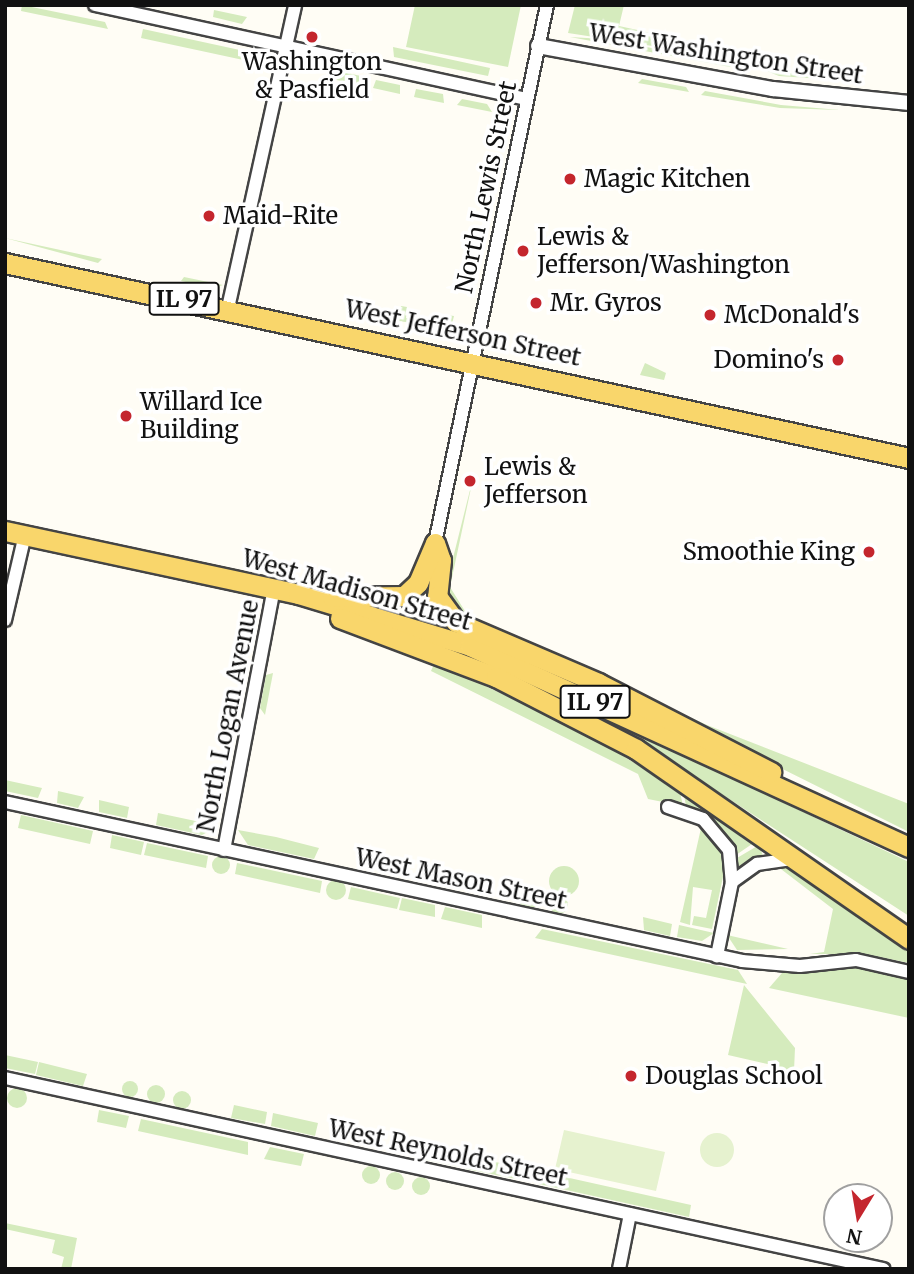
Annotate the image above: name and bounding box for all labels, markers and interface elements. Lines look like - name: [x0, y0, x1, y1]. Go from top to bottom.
- street label: West Washington Street: [587, 18, 865, 90]
- marker: Washington & Pasfield: [304, 29, 320, 45]
- place label: Washington & Pasfield: [242, 48, 382, 104]
- street label: North Lewis Street: [449, 78, 523, 296]
- place label: Magic Kitchen: [584, 165, 750, 193]
- marker: Magic Kitchen: [562, 171, 578, 187]
- place label: Maid-Rite: [223, 202, 338, 230]
- marker: Maid-Rite: [201, 208, 217, 224]
- place label: Lewis & Jefferson/Washington: [537, 223, 790, 279]
- marker: Lewis & Jefferson/Washington: [515, 243, 531, 259]
- road number: IL 97: [147, 280, 221, 318]
- place label: Mr. Gyros: [550, 289, 662, 317]
- street label: West Jefferson Street: [342, 294, 584, 372]
- marker: Mr. Gyros: [528, 295, 544, 311]
- place label: McDonald's: [724, 301, 859, 329]
- marker: McDonald's: [702, 307, 718, 323]
- place label: Domino's: [713, 346, 824, 374]
- marker: Domino's: [830, 352, 846, 368]
- place label: Willard Ice Building: [140, 388, 262, 444]
- marker: Willard Ice Building: [118, 408, 134, 424]
- place label: Lewis & Jefferson: [484, 453, 588, 509]
- marker: Lewis & Jefferson: [462, 473, 478, 489]
- place label: Smoothie King: [683, 538, 855, 566]
- street label: West Madison Street: [239, 543, 475, 637]
- marker: Smoothie King: [861, 544, 877, 560]
- street label: North Logan Avenue: [191, 597, 265, 835]
- road number: IL 97: [558, 682, 632, 722]
- street label: West Mason Street: [353, 843, 569, 915]
- place label: Douglas School: [645, 1062, 823, 1090]
- marker: Douglas School: [623, 1068, 639, 1084]
- street label: West Reynolds Street: [326, 1114, 570, 1192]
- north arrow: [823, 1183, 893, 1253]
- text: N: [845, 1223, 864, 1250]

